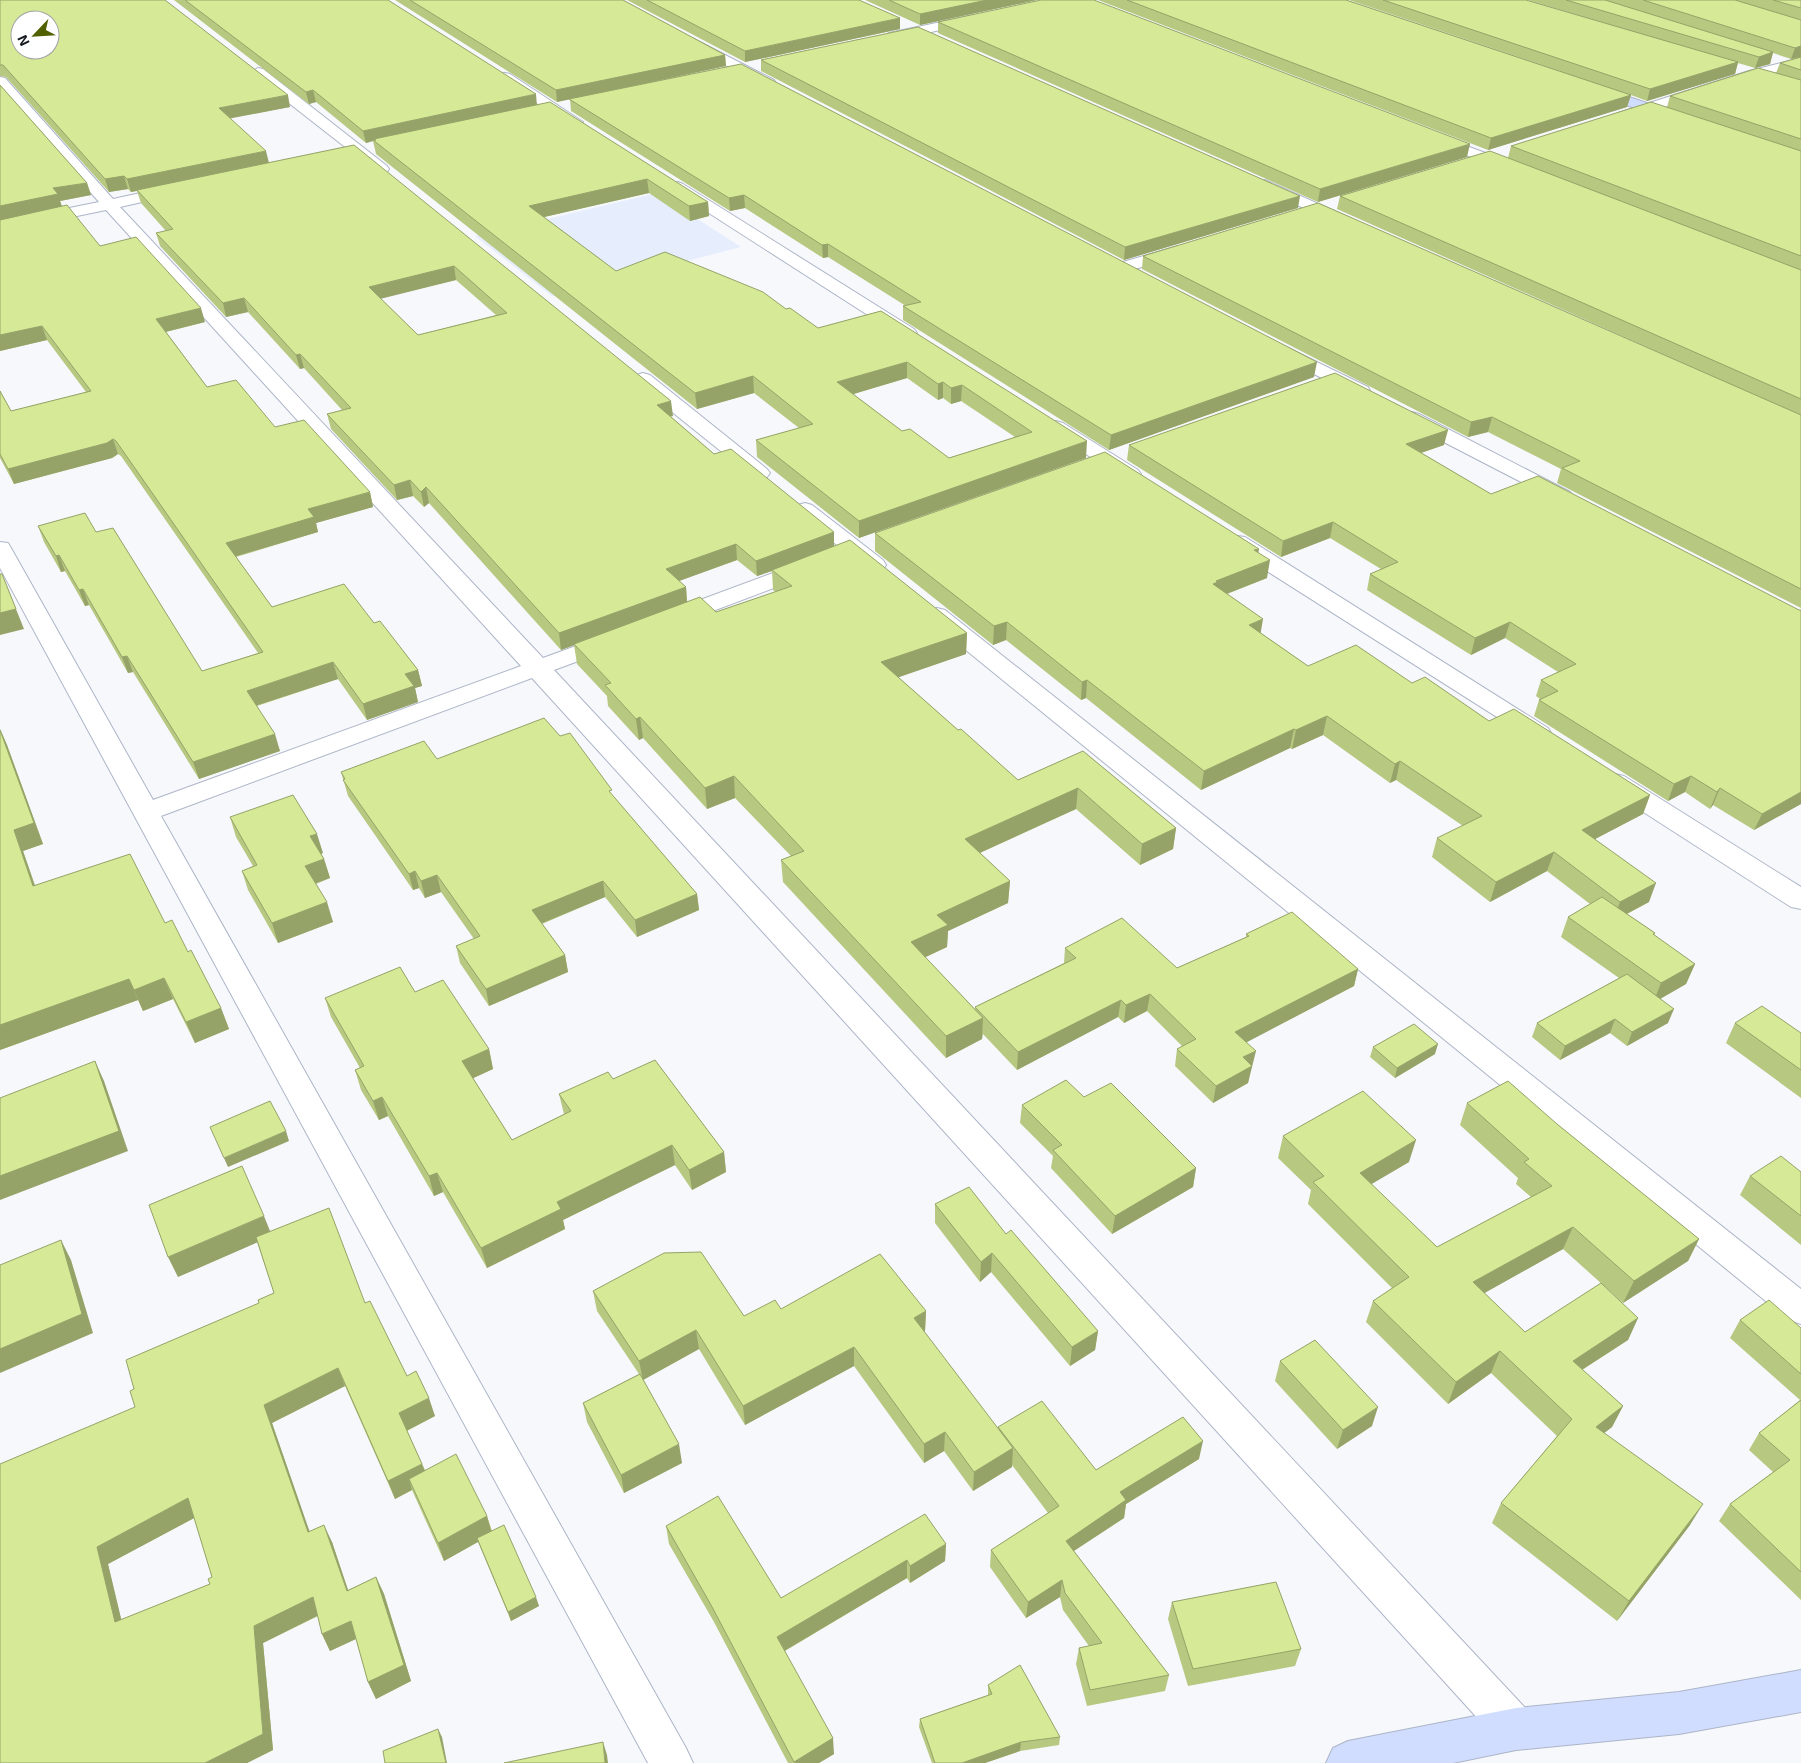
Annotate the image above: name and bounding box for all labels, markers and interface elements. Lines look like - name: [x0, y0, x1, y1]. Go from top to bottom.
- north arrow: [10, 10, 60, 60]
- text: N: [13, 33, 33, 49]

